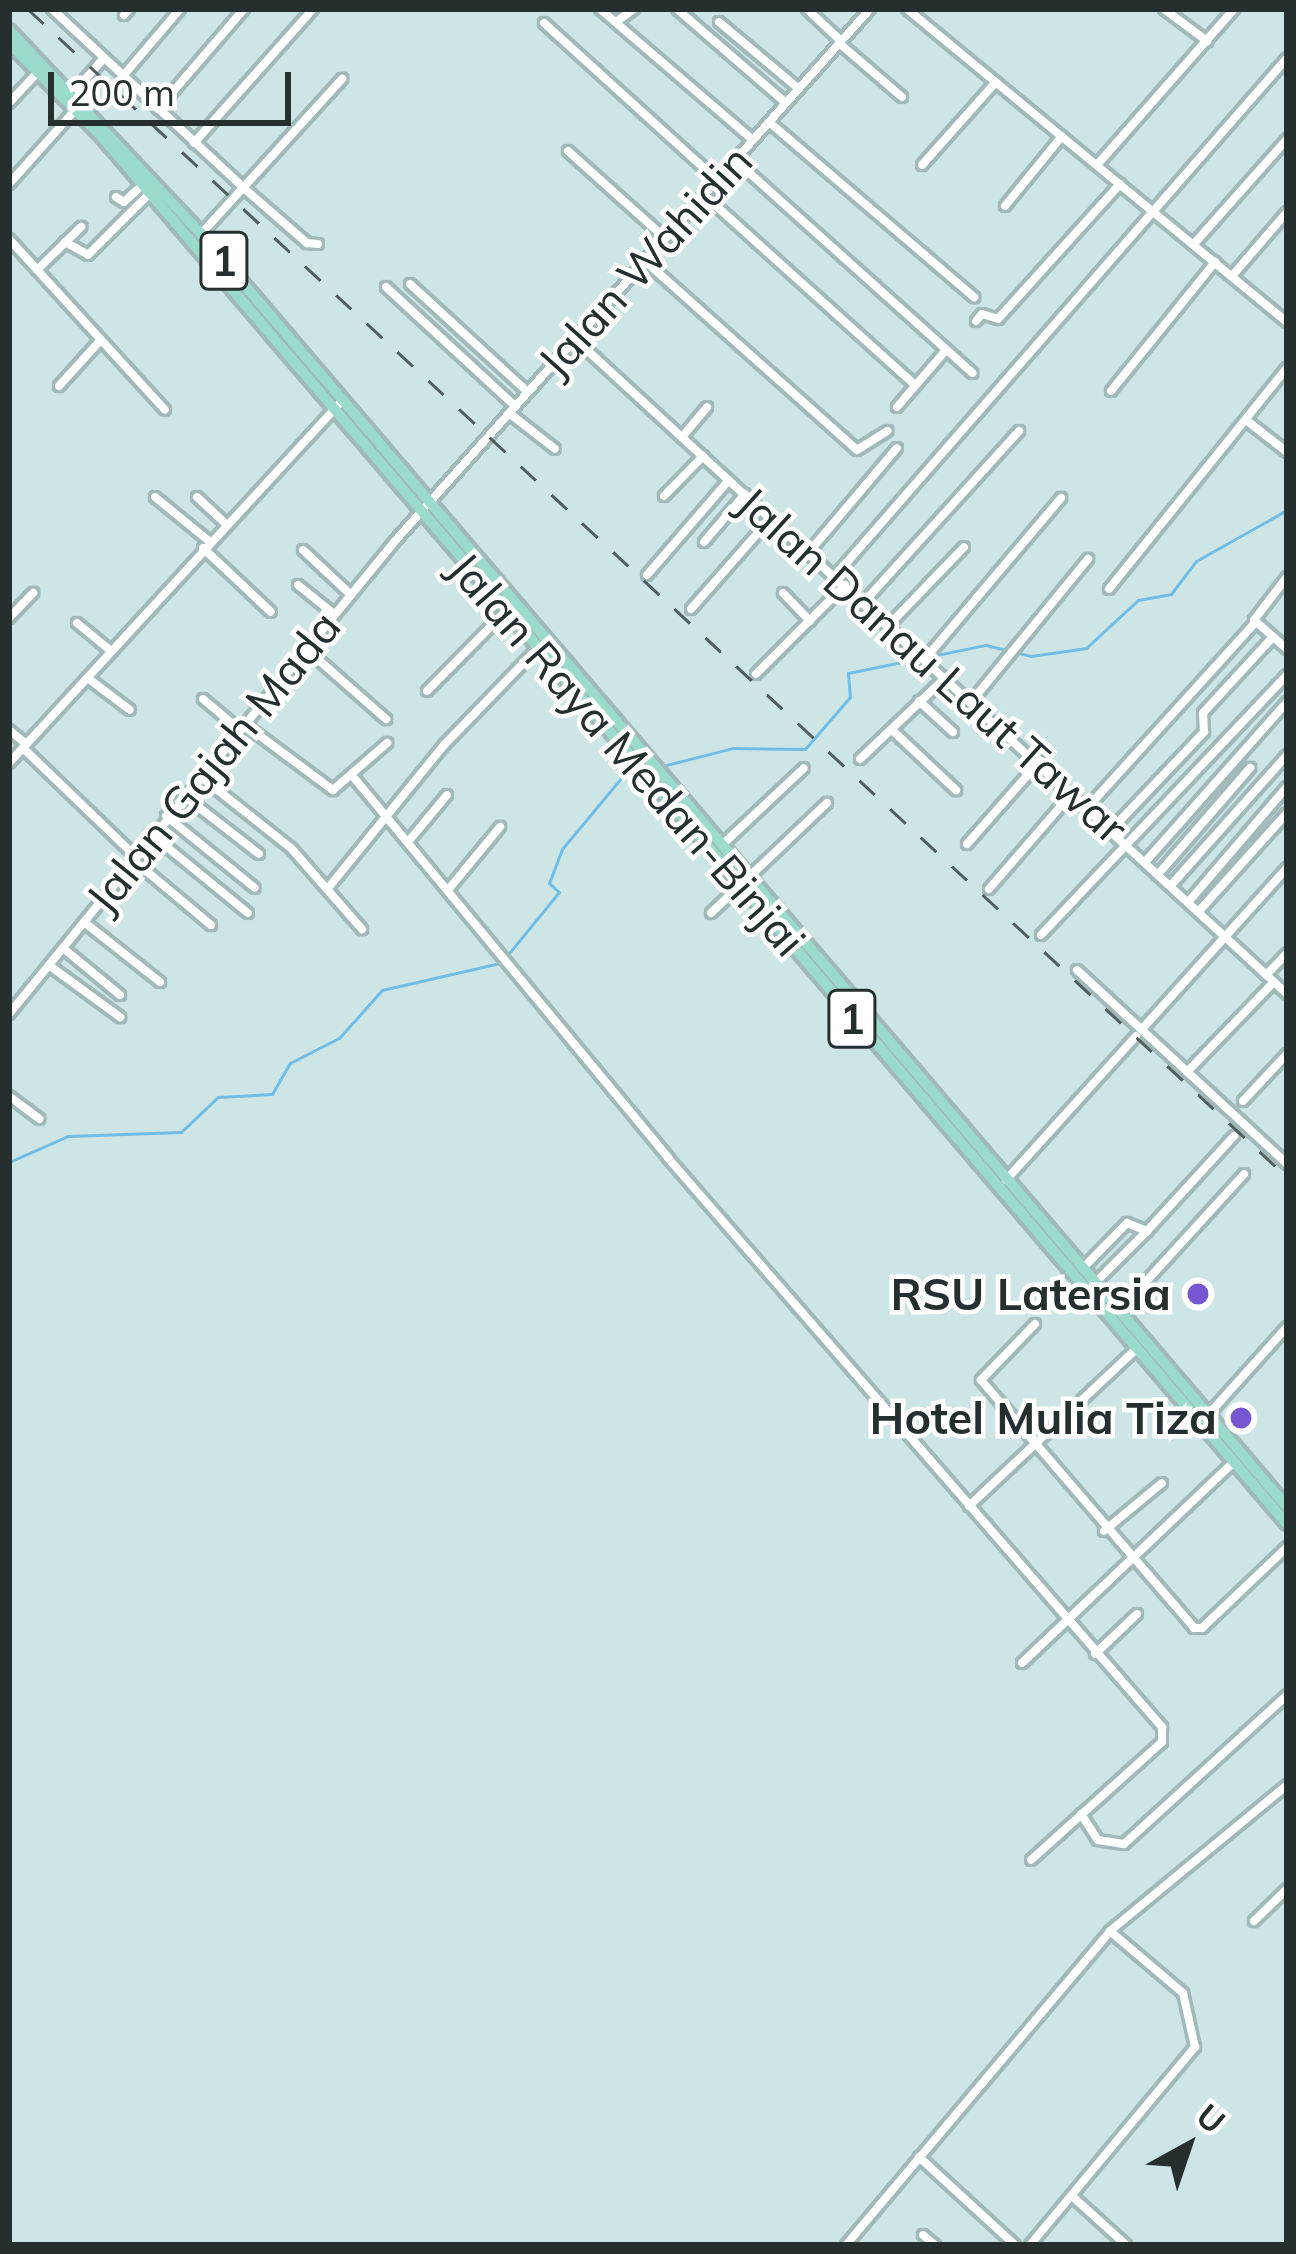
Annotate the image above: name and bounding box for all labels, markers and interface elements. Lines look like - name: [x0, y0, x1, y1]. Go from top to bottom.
- scale bar: [54, 48, 297, 122]
- text: 200 m: [69, 70, 175, 115]
- street label: Jalan Wahidin: [527, 134, 763, 388]
- road number: 1: [197, 225, 251, 297]
- street label: Jalan Danau Laut Tawar: [726, 475, 1138, 855]
- street label: Jalan Raya Medan-Binjai: [437, 541, 817, 967]
- street label: Jalan Gajah Mada: [75, 600, 351, 924]
- road number: 1: [825, 983, 879, 1055]
- place label: RSU Latersia: [891, 1267, 1171, 1321]
- marker: RSU Latersia: [1182, 1278, 1214, 1310]
- place label: Hotel Mulia Tiza: [870, 1391, 1217, 1445]
- marker: Hotel Mulia Tiza: [1228, 1405, 1254, 1431]
- north arrow: [1128, 2086, 1248, 2206]
- text: U: [1189, 2094, 1234, 2142]

